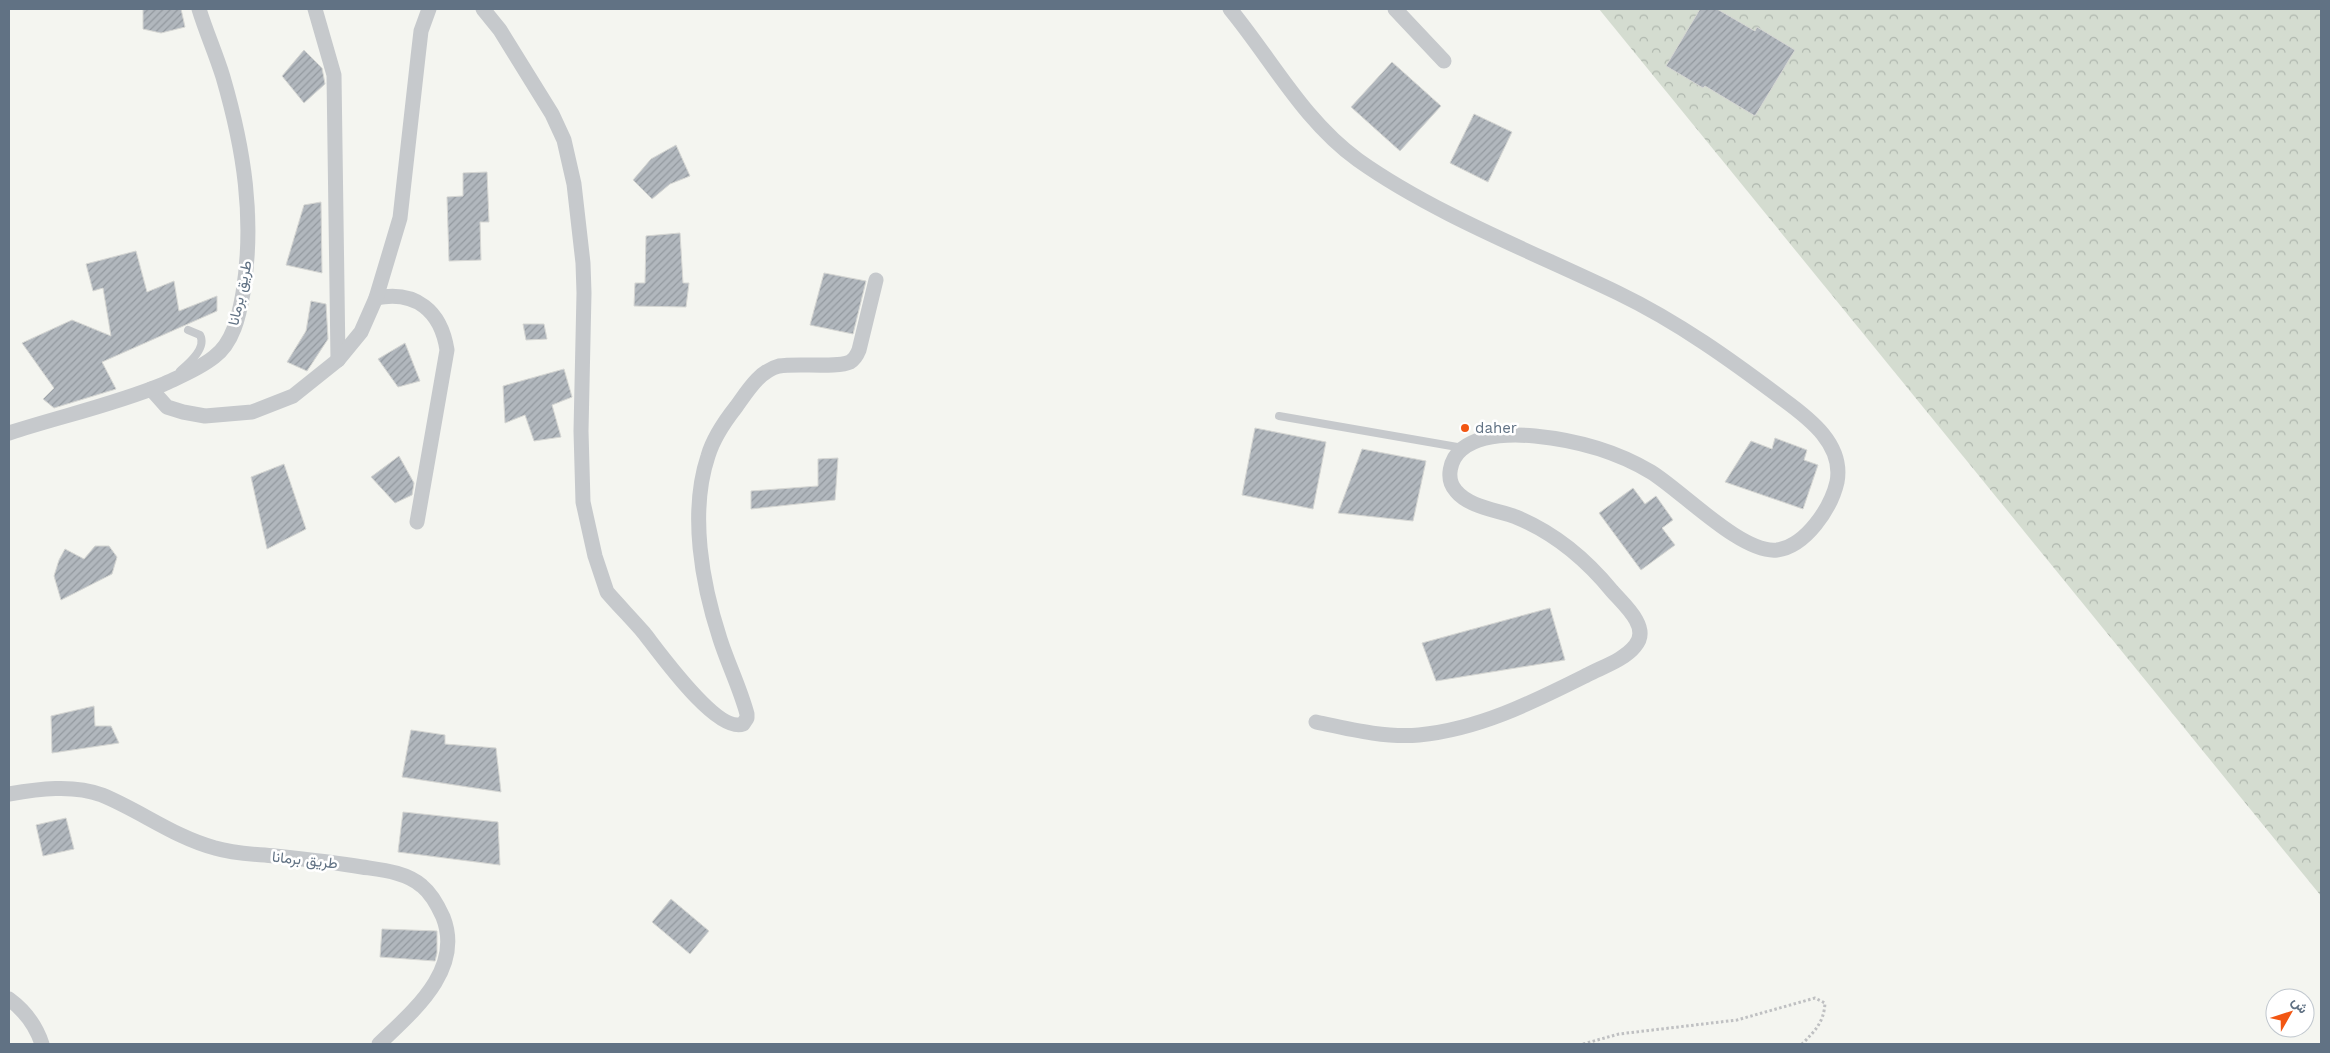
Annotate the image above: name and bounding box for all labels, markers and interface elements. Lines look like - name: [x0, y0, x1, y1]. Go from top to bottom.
- street label: طريق برمانا: [224, 259, 257, 327]
- place label: daher: [1475, 419, 1517, 437]
- marker: daher: [1459, 422, 1471, 434]
- street label: طريق برمانا: [271, 848, 339, 873]
- north arrow: [2265, 988, 2315, 1038]
- text: ش: [2288, 993, 2312, 1017]

